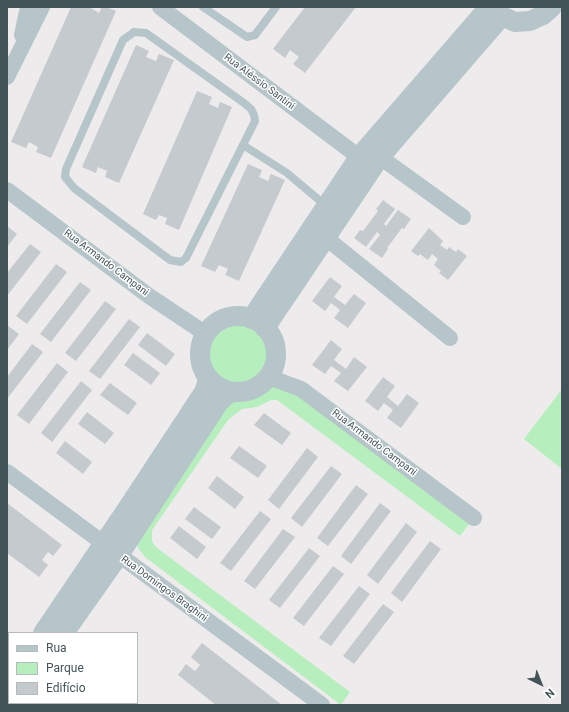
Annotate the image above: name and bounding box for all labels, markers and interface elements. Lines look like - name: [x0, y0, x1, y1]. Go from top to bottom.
- street label: Rua Aléssio Santini: [221, 52, 297, 112]
- street label: Rua Armando Campani: [61, 227, 151, 299]
- street label: Rua Armando Campani: [329, 407, 419, 479]
- street label: Rua Domingos Braghini: [118, 554, 210, 624]
- legend: [8, 632, 138, 704]
- text: Rua: [46, 641, 67, 655]
- text: Parque: [46, 661, 84, 675]
- north arrow: [521, 664, 561, 704]
- text: Edifício: [46, 681, 86, 695]
- text: N: [542, 686, 557, 701]

